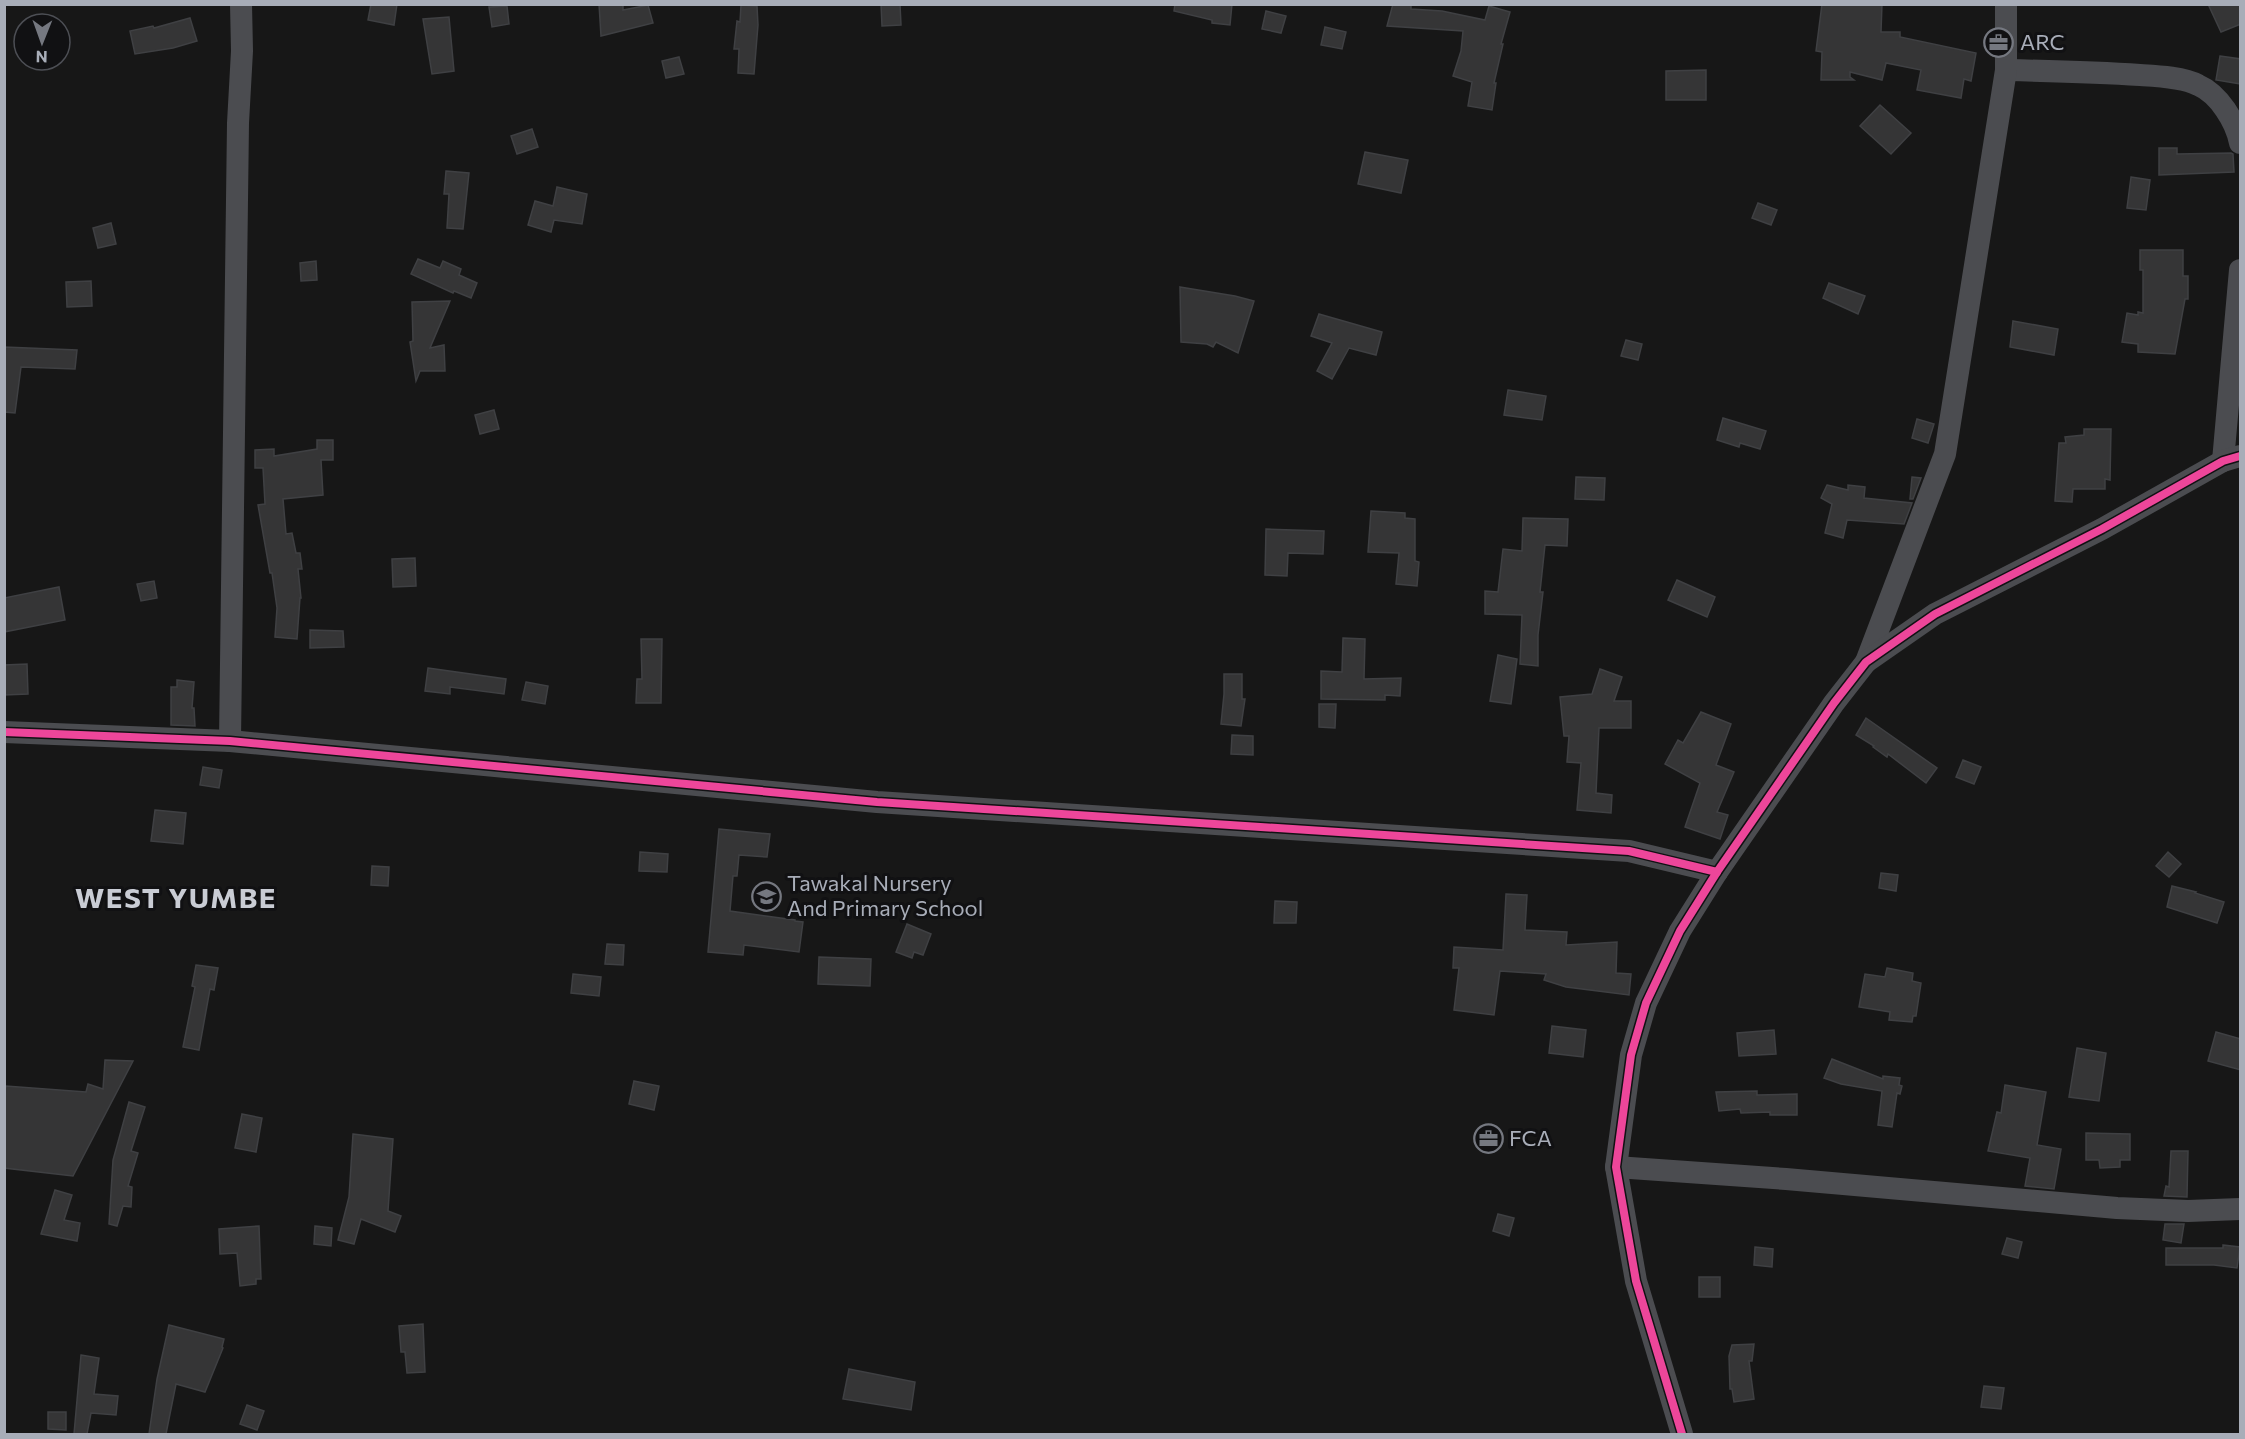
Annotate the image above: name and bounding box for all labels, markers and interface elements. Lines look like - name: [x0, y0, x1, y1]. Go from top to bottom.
- north arrow: [12, 12, 72, 72]
- office icon: ARC: [1983, 26, 2015, 58]
- place label: ARC: [2020, 28, 2065, 55]
- text: N: [36, 48, 48, 67]
- place label: Tawakal Nursery And Primary School: [787, 869, 983, 921]
- district label: WEST YUMBE: [75, 880, 277, 914]
- school or university icon: Tawakal Nursery And Primary School: [750, 880, 782, 912]
- office icon: FCA: [1472, 1122, 1504, 1154]
- place label: FCA: [1509, 1124, 1552, 1151]

